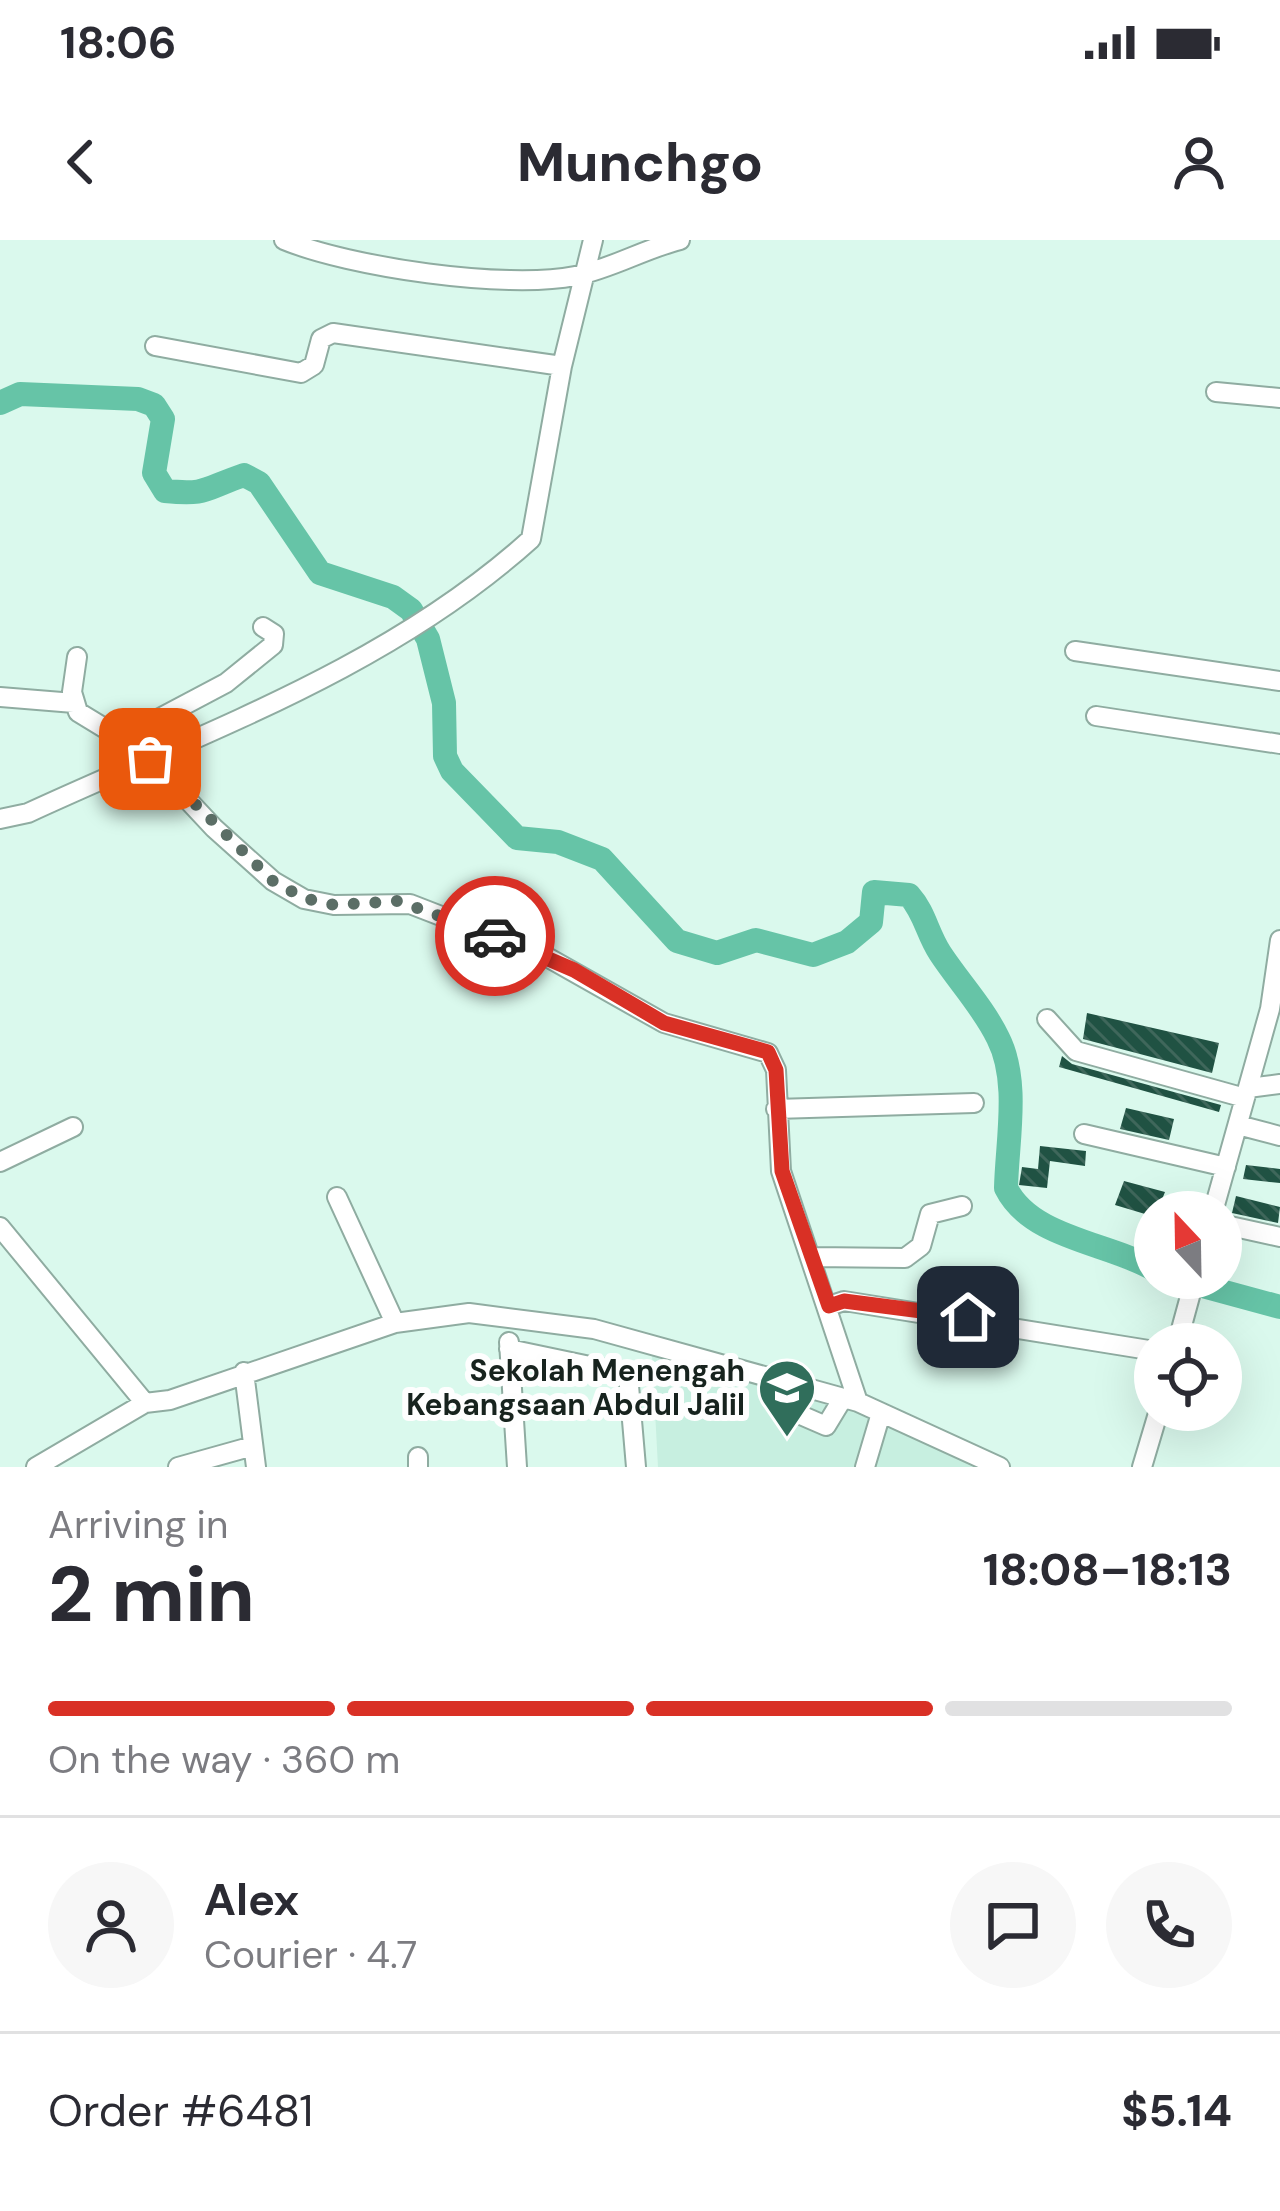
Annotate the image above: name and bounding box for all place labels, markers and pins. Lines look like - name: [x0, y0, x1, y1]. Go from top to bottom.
- pin: [99, 708, 201, 810]
- pin: [917, 1266, 1019, 1368]
- place label: Sekolah Menengah Kebangsaan Abdul Jalil: [406, 1351, 745, 1424]
- school or university icon: Sekolah Menengah Kebangsaan Abdul Jalil: [756, 1357, 818, 1439]

